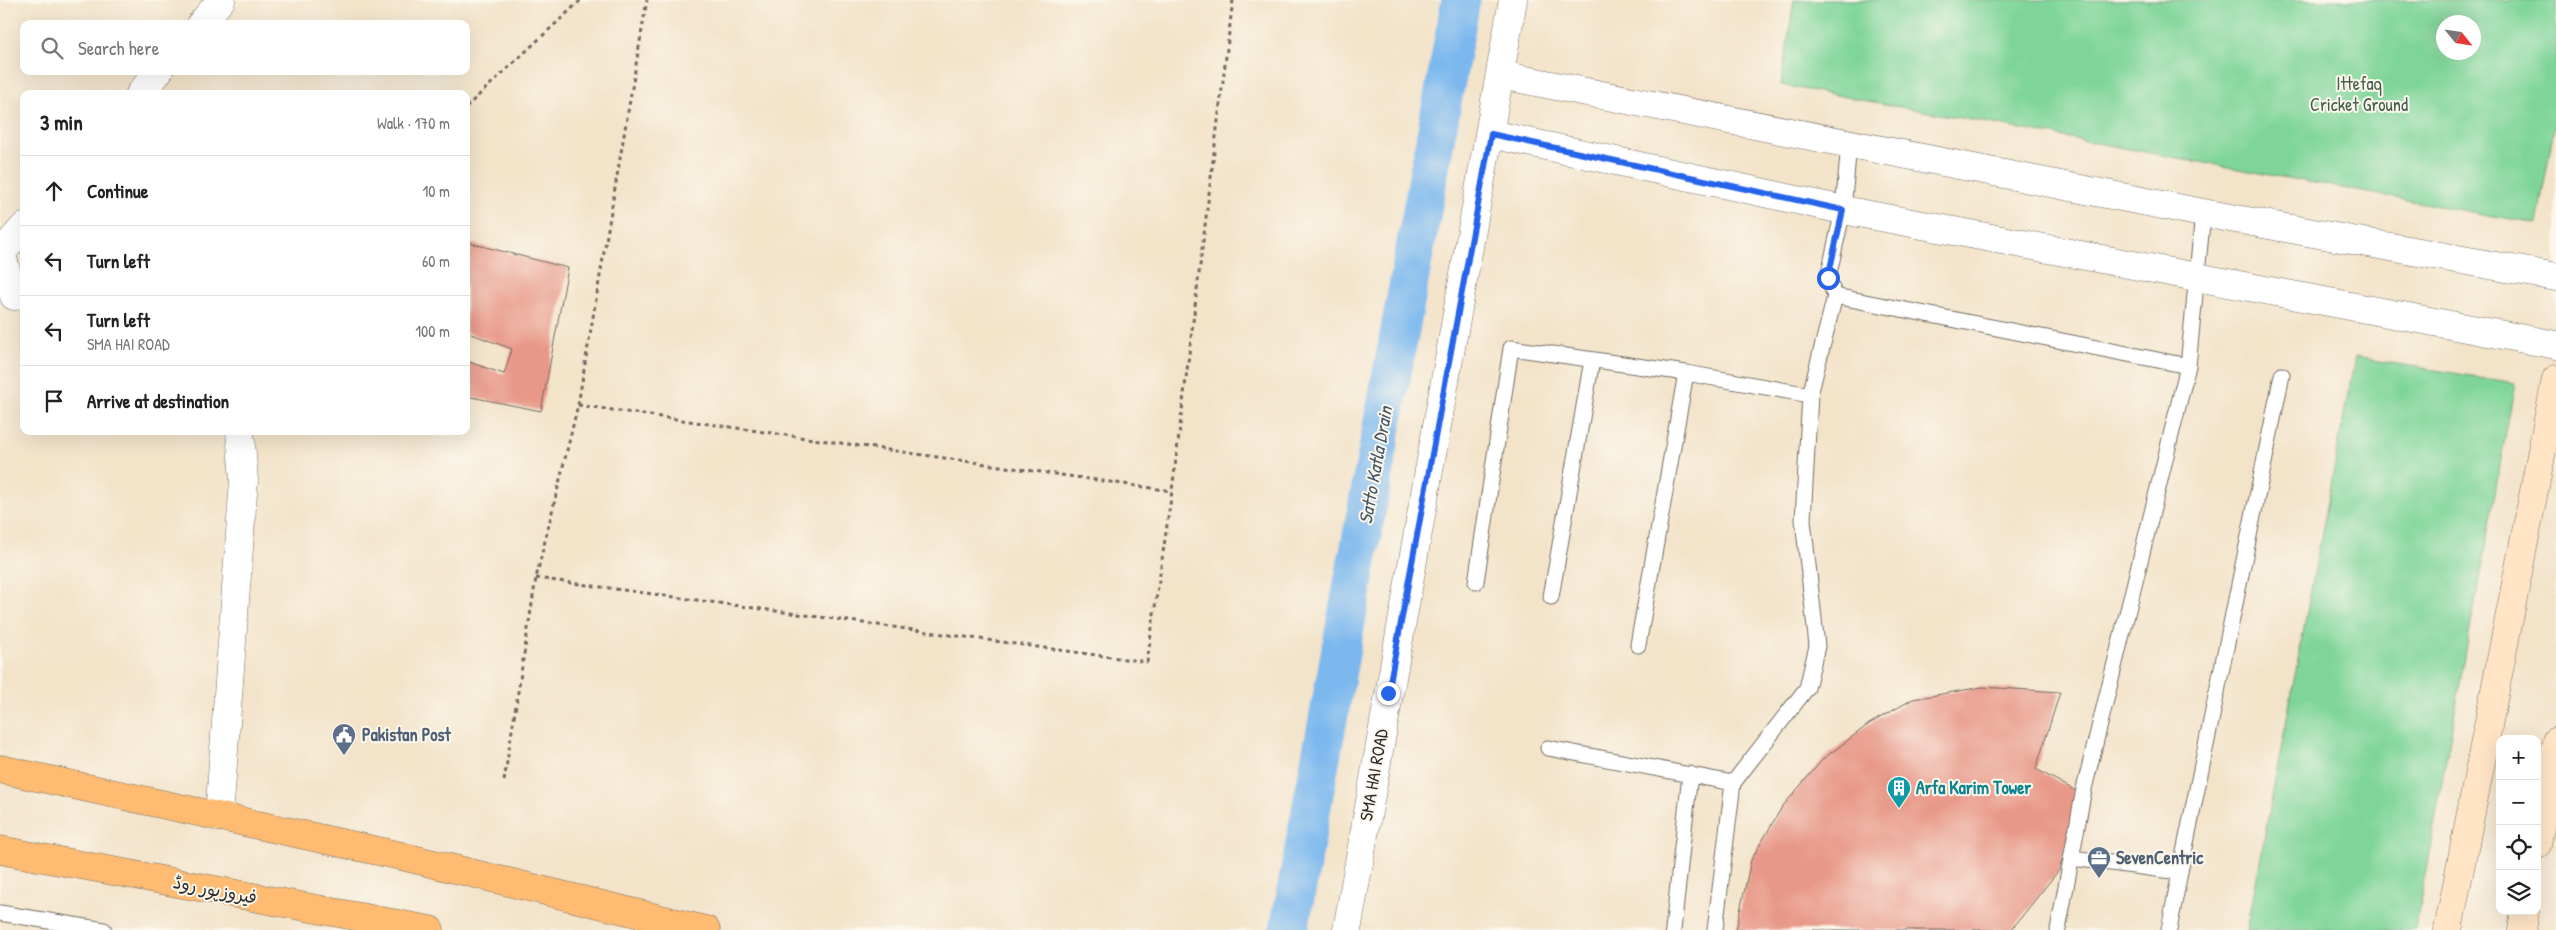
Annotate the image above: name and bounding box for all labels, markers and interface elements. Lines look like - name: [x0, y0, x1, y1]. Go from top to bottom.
- north arrow: [2436, 15, 2481, 60]
- search box: [20, 20, 470, 75]
- icon: search: [38, 34, 66, 62]
- text: Search here: [78, 35, 159, 61]
- park label: Ittefaq Cricket Ground: [2310, 71, 2408, 117]
- text: 3 min: [40, 108, 83, 137]
- text: Walk · 170 m: [377, 112, 450, 134]
- icon: ahead: [40, 177, 68, 205]
- text: Continue: [87, 178, 148, 204]
- text: 10 m: [422, 180, 450, 202]
- icon: left: [40, 247, 68, 275]
- text: Turn left: [87, 248, 150, 274]
- text: 60 m: [422, 250, 450, 272]
- route start: [1817, 267, 1840, 290]
- text: Turn left: [87, 307, 150, 333]
- icon: left: [40, 317, 68, 345]
- text: 100 m: [415, 320, 450, 342]
- text: SMA HAI ROAD: [87, 333, 170, 355]
- icon: arrive: [40, 387, 68, 415]
- text: Arrive at destination: [87, 388, 229, 414]
- water label: Satto Katla Drain: [1352, 403, 1398, 526]
- route end: [1377, 682, 1400, 705]
- public building icon: Pakistan Post: [331, 722, 357, 756]
- place label: Pakistan Post: [362, 722, 452, 747]
- street label: SMA HAI ROAD: [1353, 727, 1394, 823]
- map controls: [2496, 735, 2541, 915]
- button: +: [2496, 735, 2541, 780]
- building icon: Arfa Karim Tower: [1886, 775, 1912, 809]
- place label: Arfa Karim Tower: [1916, 775, 2031, 800]
- button: −: [2496, 780, 2541, 825]
- button: locate: [2496, 825, 2541, 870]
- office icon: SevenCentric: [2086, 845, 2112, 879]
- place label: SevenCentric: [2116, 845, 2204, 870]
- street label: فیروزپور روڈ: [171, 869, 259, 910]
- button: layers: [2496, 870, 2541, 915]

